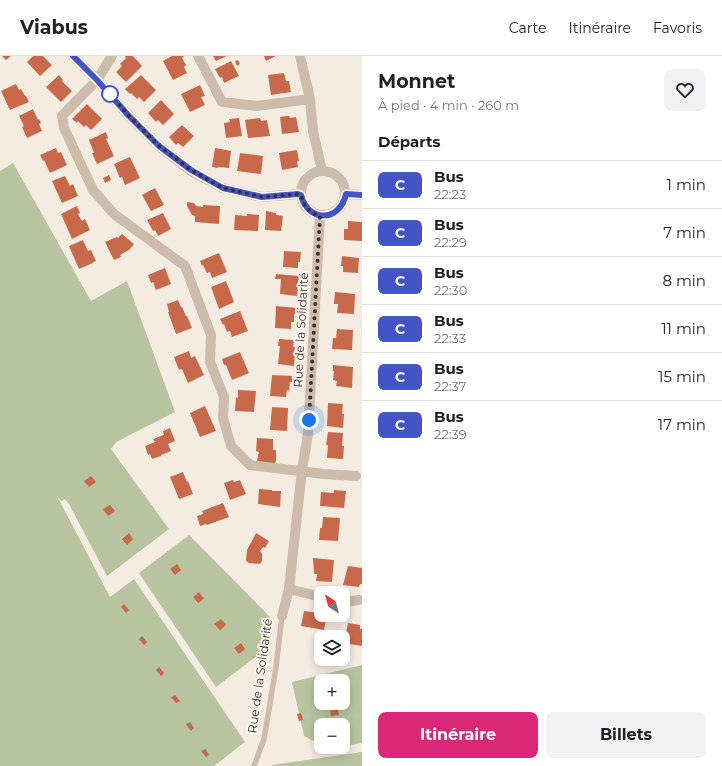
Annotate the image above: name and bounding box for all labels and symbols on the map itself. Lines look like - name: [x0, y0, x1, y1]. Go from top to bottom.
- unlabelled marker: [101, 85, 119, 103]
- street label: Rue de la Solidarité: [290, 272, 311, 388]
- your location: [299, 410, 319, 430]
- north arrow: [314, 586, 350, 622]
- street label: Rue de la Solidarité: [244, 618, 275, 734]

